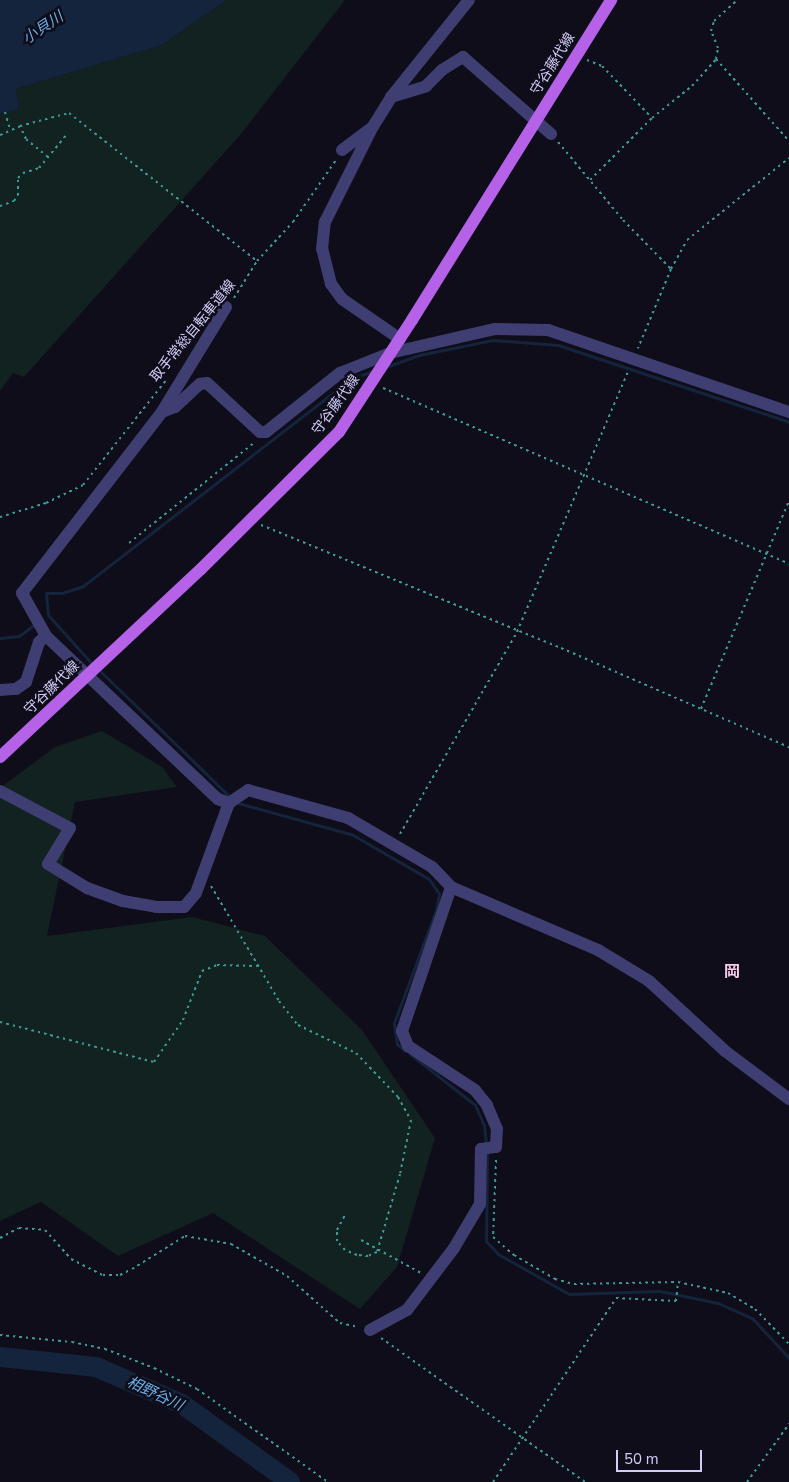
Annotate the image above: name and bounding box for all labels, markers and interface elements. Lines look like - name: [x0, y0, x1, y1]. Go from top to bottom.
- water label: 小貝川: [19, 8, 67, 48]
- street label: 守谷藤代線: [527, 30, 579, 98]
- street label: 取手常総自転車道線: [147, 277, 239, 385]
- street label: 守谷藤代線: [309, 372, 363, 438]
- street label: 守谷藤代線: [21, 658, 83, 718]
- district label: 岡: [724, 962, 740, 982]
- water label: 相野谷川: [124, 1373, 186, 1415]
- scale bar: [619, 1440, 705, 1472]
- text: 50 m: [624, 1449, 659, 1469]

